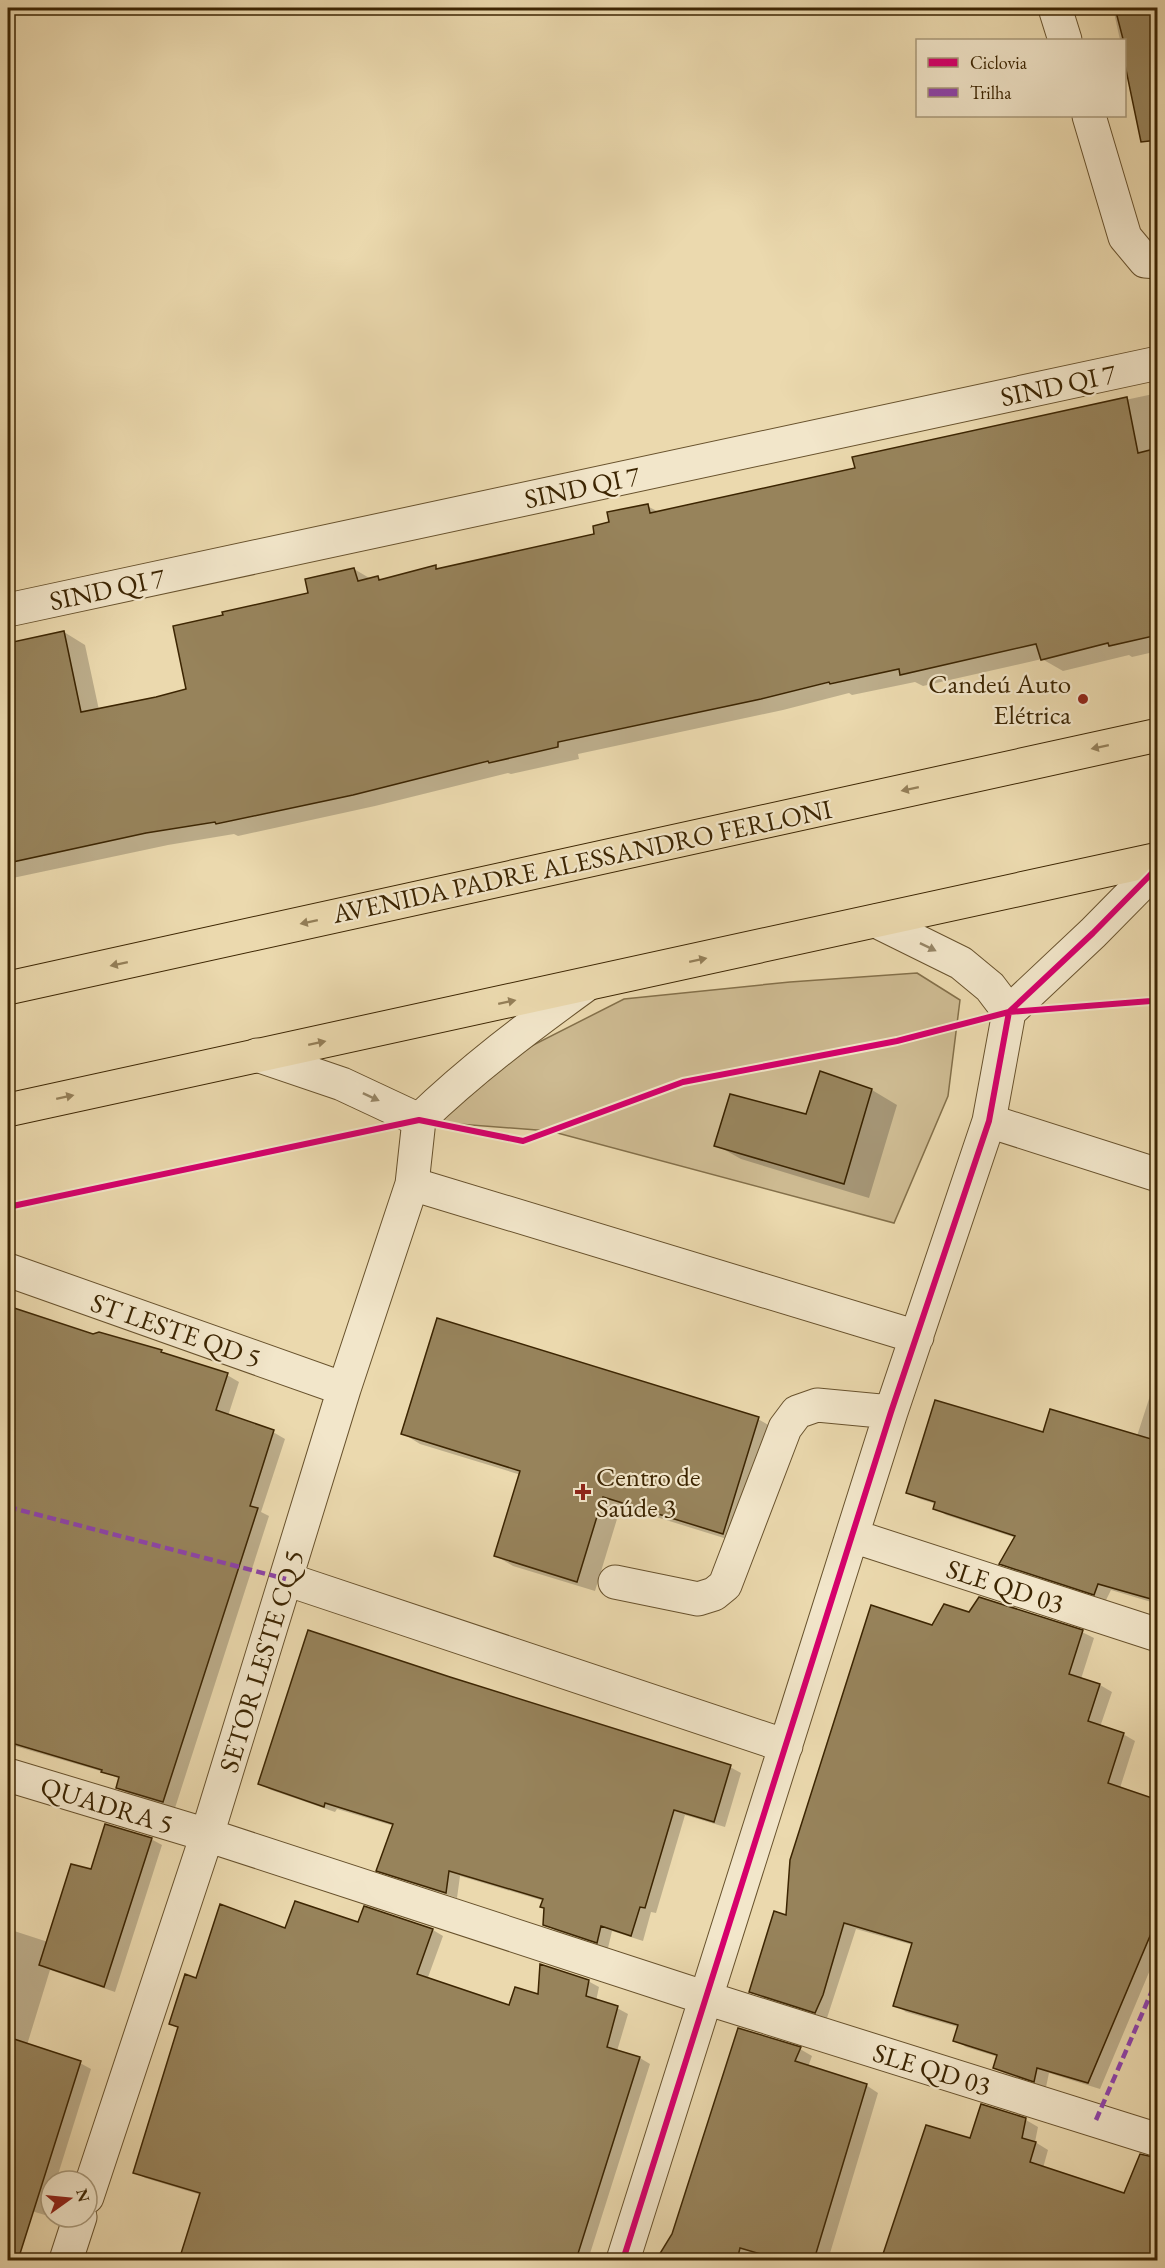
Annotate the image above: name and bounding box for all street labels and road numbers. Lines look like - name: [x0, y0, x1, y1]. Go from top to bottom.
- street label: SIND QI 7: [997, 356, 1120, 414]
- street label: SIND QI 7: [521, 458, 644, 516]
- street label: SIND QI 7: [46, 560, 169, 618]
- street label: AVENIDA PADRE ALESSANDRO FERLONI: [328, 791, 835, 931]
- street label: ST LESTE QD 5: [86, 1285, 266, 1375]
- street label: SETOR LESTE CQ 5: [210, 1545, 312, 1777]
- street label: SLE QD 03: [942, 1551, 1068, 1621]
- street label: QUADRA 5: [36, 1768, 178, 1842]
- street label: SLE QD 03: [869, 2035, 995, 2103]

